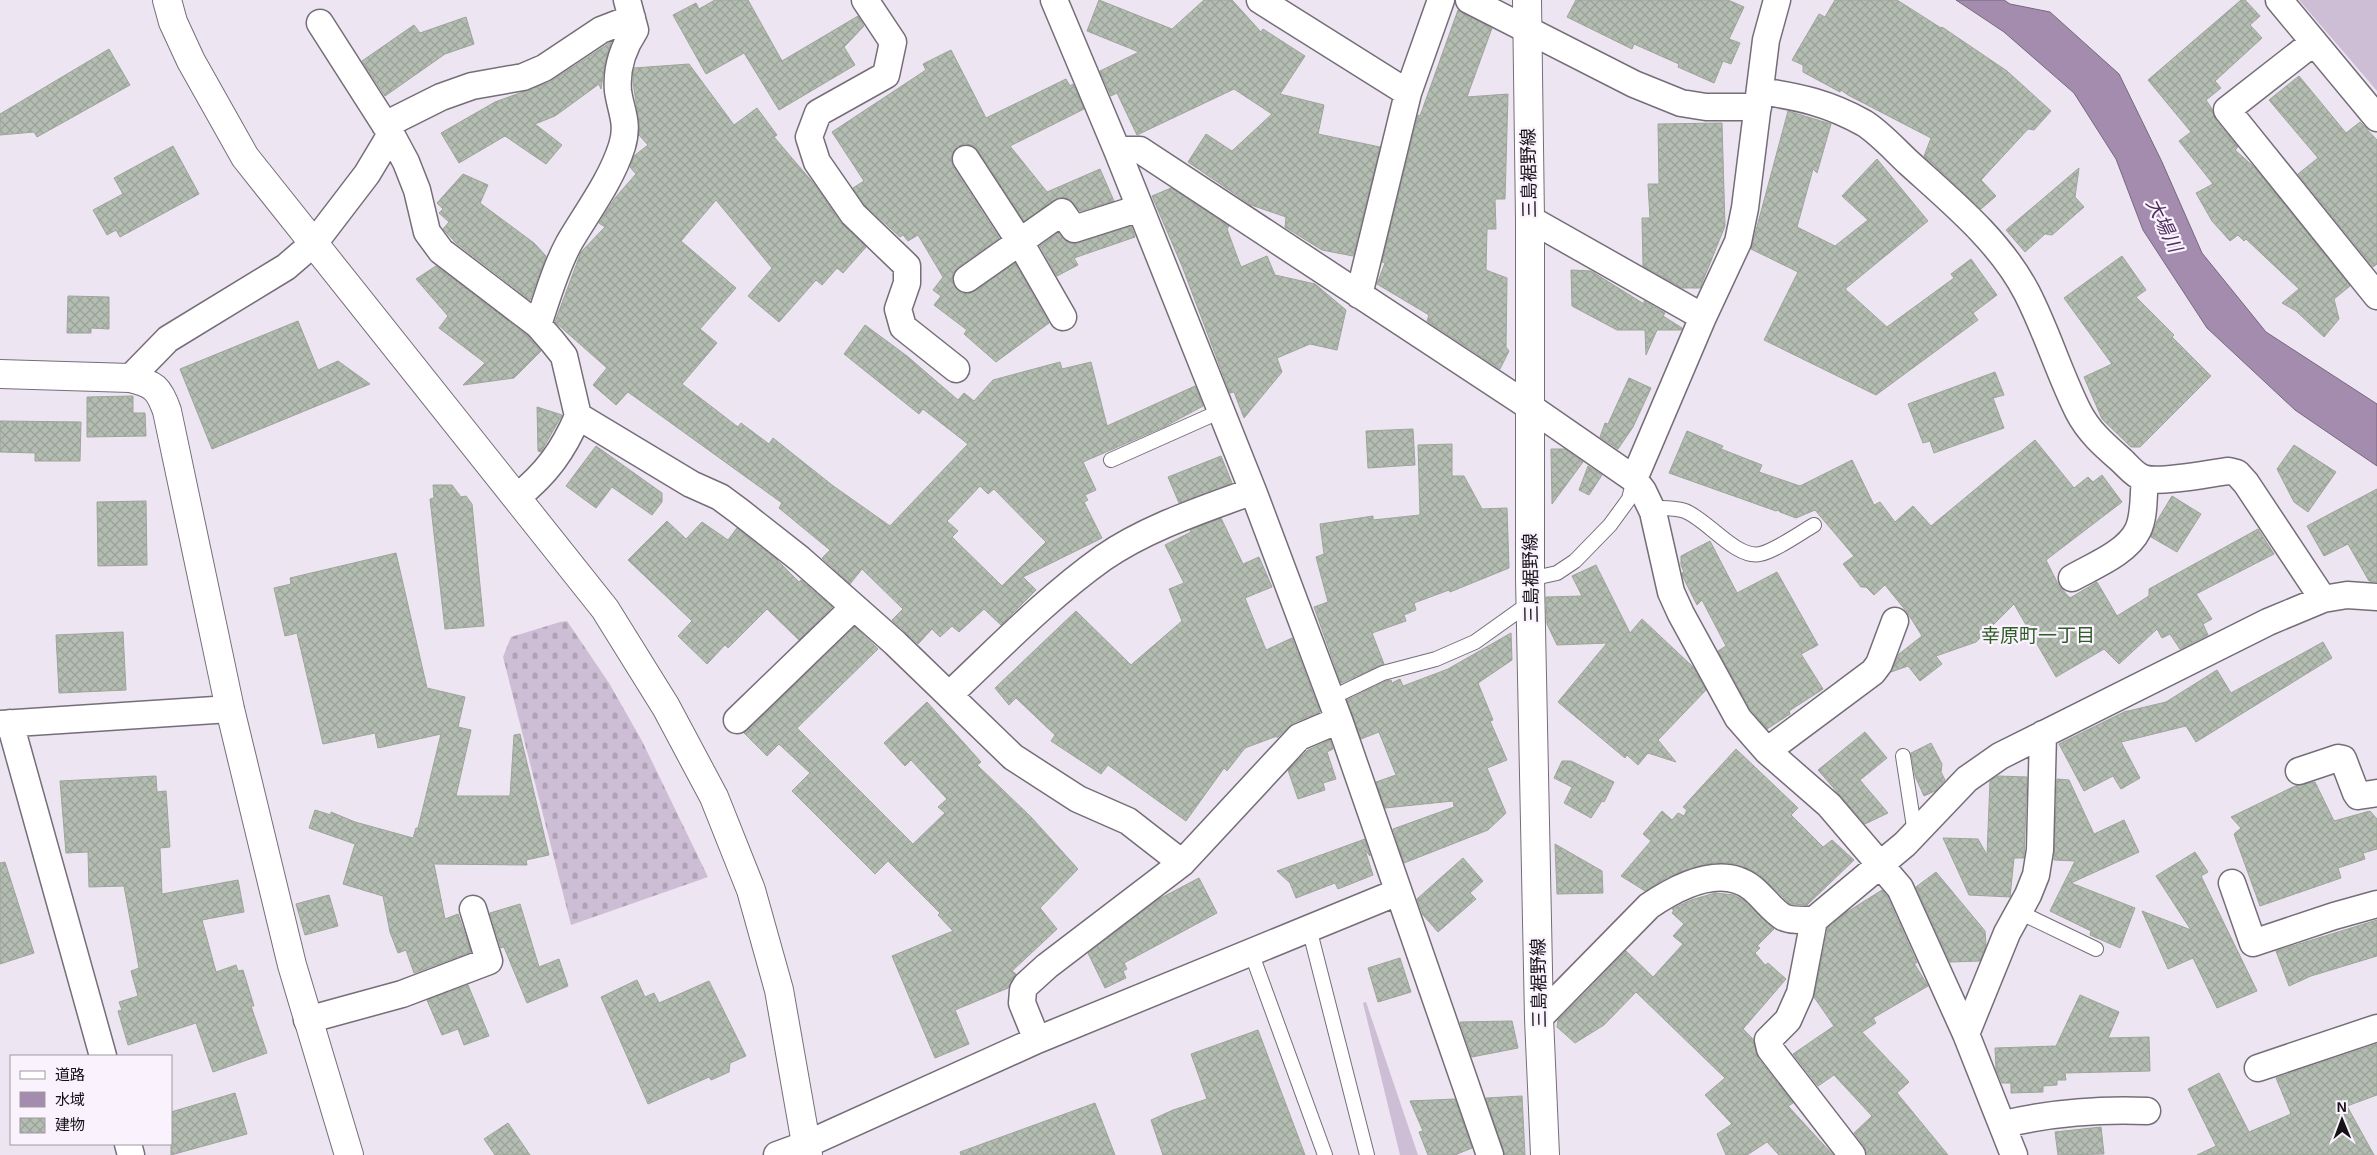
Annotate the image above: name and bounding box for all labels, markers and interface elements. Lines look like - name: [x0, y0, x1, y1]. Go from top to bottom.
- street label: 三島裾野線: [1518, 128, 1540, 218]
- water label: 大場川: [2142, 195, 2187, 257]
- street label: 三島裾野線: [1520, 533, 1542, 623]
- district label: 幸原町一丁目: [1981, 625, 2095, 646]
- street label: 三島裾野線: [1528, 938, 1550, 1028]
- legend: [10, 1055, 172, 1145]
- text: 道路: [55, 1066, 85, 1083]
- text: 水域: [55, 1091, 85, 1108]
- north arrow: [2317, 1095, 2367, 1145]
- text: N: [2337, 1099, 2347, 1115]
- text: 建物: [55, 1116, 85, 1133]

